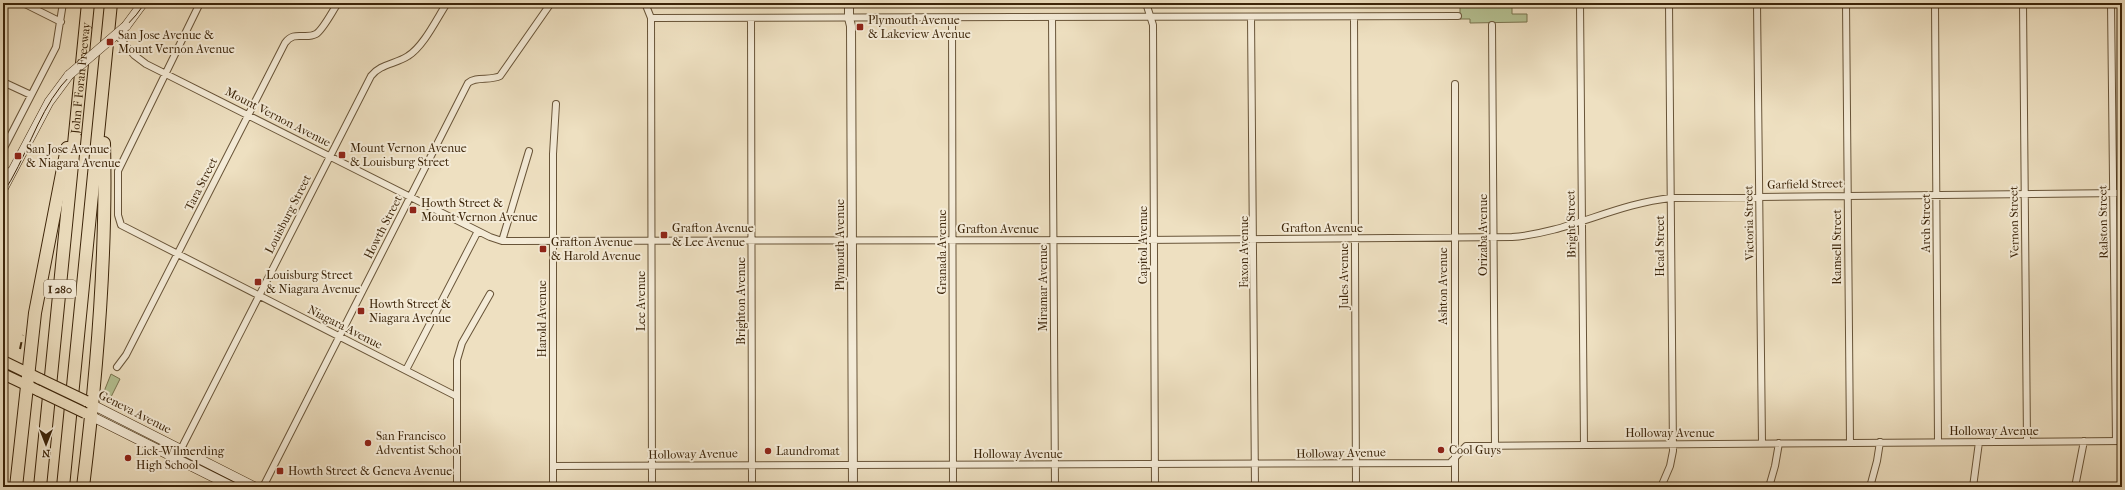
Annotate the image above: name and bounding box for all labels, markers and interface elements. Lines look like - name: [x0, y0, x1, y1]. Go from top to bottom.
- place label: Plymouth Avenue & Lakeview Avenue: [868, 13, 971, 41]
- street label: John F Foran Freeway: [68, 21, 93, 135]
- marker: Plymouth Avenue & Lakeview Avenue: [855, 22, 865, 32]
- place label: San Jose Avenue & Mount Vernon Avenue: [118, 28, 235, 56]
- marker: San Jose Avenue & Mount Vernon Avenue: [105, 37, 115, 47]
- street label: Mount Vernon Avenue: [223, 84, 333, 150]
- place label: Mount Vernon Avenue & Louisburg Street: [350, 141, 467, 169]
- place label: San Jose Avenue & Niagara Avenue: [26, 142, 120, 170]
- marker: Mount Vernon Avenue & Louisburg Street: [337, 150, 347, 160]
- marker: San Jose Avenue & Niagara Avenue: [13, 151, 23, 161]
- street label: Tara Street: [182, 155, 221, 213]
- street label: Louisburg Street: [262, 172, 314, 256]
- street label: Garfield Street: [1767, 176, 1844, 192]
- street label: Ralston Street: [2095, 184, 2111, 259]
- street label: Victoria Street: [1741, 185, 1757, 262]
- street label: Vernon Street: [2006, 185, 2022, 259]
- street label: Bright Street: [1563, 189, 1579, 258]
- street label: Howth Street: [361, 192, 405, 261]
- street label: Arch Street: [1919, 193, 1933, 254]
- street label: Orizaba Avenue: [1476, 194, 1490, 276]
- place label: Howth Street & Mount Vernon Avenue: [421, 196, 538, 224]
- street label: Plymouth Avenue: [833, 199, 847, 291]
- marker: Howth Street & Mount Vernon Avenue: [408, 205, 418, 215]
- street label: Capitol Avenue: [1136, 206, 1150, 284]
- street label: Ramsell Street: [1830, 208, 1844, 285]
- street label: Granada Avenue: [935, 209, 949, 295]
- street label: Head Street: [1653, 214, 1667, 277]
- street label: Faxon Avenue: [1237, 216, 1251, 288]
- place label: Grafton Avenue & Lee Avenue: [672, 221, 754, 249]
- street label: Grafton Avenue: [1281, 221, 1363, 235]
- street label: Grafton Avenue: [957, 222, 1039, 236]
- marker: Grafton Avenue & Lee Avenue: [659, 230, 669, 240]
- place label: Grafton Avenue & Harold Avenue: [551, 235, 641, 263]
- street label: Jules Avenue: [1337, 243, 1351, 310]
- marker: Grafton Avenue & Harold Avenue: [538, 244, 548, 254]
- street label: Miramar Avenue: [1036, 244, 1050, 332]
- street label: Ashton Avenue: [1436, 247, 1450, 326]
- street label: Brighton Avenue: [734, 257, 748, 345]
- place label: Louisburg Street & Niagara Avenue: [266, 268, 360, 296]
- street label: Lee Avenue: [634, 271, 648, 331]
- marker: Louisburg Street & Niagara Avenue: [253, 277, 263, 287]
- road number: I 280: [44, 280, 76, 298]
- street label: Harold Avenue: [535, 280, 549, 358]
- place label: Howth Street & Niagara Avenue: [369, 297, 451, 325]
- street label: Niagara Avenue: [305, 302, 385, 352]
- marker: Howth Street & Niagara Avenue: [356, 306, 366, 316]
- street label: Geneva Avenue: [96, 388, 174, 436]
- north arrow: [26, 424, 66, 464]
- street label: Holloway Avenue: [1949, 424, 2039, 438]
- street label: Holloway Avenue: [1625, 426, 1715, 440]
- place label: San Francisco Adventist School: [375, 429, 462, 457]
- marker: San Francisco Adventist School: [363, 438, 373, 448]
- place label: Cool Guys: [1449, 443, 1502, 457]
- place label: Lick-Wilmerding High School: [136, 444, 225, 472]
- place label: Laundromat: [776, 444, 841, 458]
- street label: Holloway Avenue: [1296, 445, 1386, 461]
- marker: Cool Guys: [1436, 445, 1446, 455]
- street label: Holloway Avenue: [648, 446, 738, 462]
- marker: Laundromat: [763, 446, 773, 456]
- text: N: [41, 447, 50, 460]
- street label: Holloway Avenue: [973, 447, 1063, 461]
- marker: Lick-Wilmerding High School: [123, 453, 133, 463]
- place label: Howth Street & Geneva Avenue: [288, 464, 452, 478]
- marker: Howth Street & Geneva Avenue: [275, 466, 285, 476]

